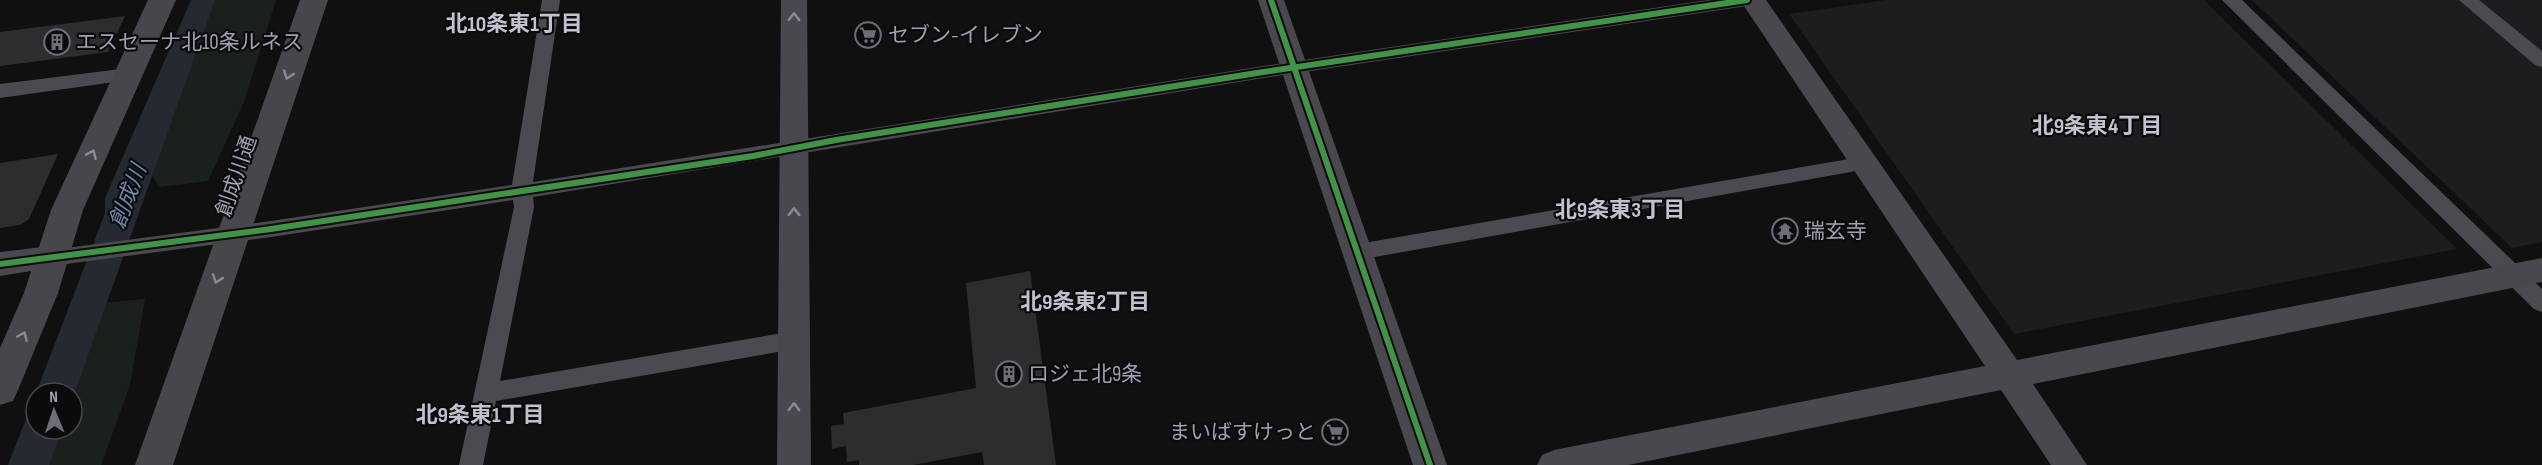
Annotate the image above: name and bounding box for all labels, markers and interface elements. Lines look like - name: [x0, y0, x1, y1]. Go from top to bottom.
- district label: 北10条東1丁目: [445, 11, 583, 38]
- one-way arrow: [788, 12, 800, 21]
- supermarket icon: セブン-イレブン: [853, 20, 883, 50]
- place label: セブン-イレブン: [888, 23, 1043, 48]
- building icon: エスセーナ北10条ルネス: [42, 27, 72, 57]
- place label: エスセーナ北10条ルネス: [76, 30, 303, 55]
- one-way arrow: [283, 69, 295, 80]
- district label: 北9条東4丁目: [2032, 113, 2162, 140]
- street label: 創成川通: [211, 132, 262, 220]
- one-way arrow: [85, 150, 97, 161]
- water label: 創成川: [104, 159, 154, 232]
- district label: 北9条東3丁目: [1555, 197, 1685, 224]
- one-way arrow: [788, 207, 800, 216]
- temple icon: 瑞玄寺: [1770, 216, 1800, 246]
- place label: 瑞玄寺: [1804, 219, 1867, 244]
- one-way arrow: [212, 273, 225, 284]
- district label: 北9条東2丁目: [1020, 289, 1150, 316]
- one-way arrow: [16, 332, 28, 343]
- building icon: ロジェ北9条: [994, 359, 1024, 389]
- place label: ロジェ北9条: [1028, 362, 1142, 387]
- north arrow: [24, 381, 84, 441]
- text: N: [49, 388, 58, 407]
- district label: 北9条東1丁目: [415, 402, 545, 429]
- one-way arrow: [788, 402, 801, 411]
- supermarket icon: まいばすけっと: [1320, 417, 1350, 447]
- place label: まいばすけっと: [1169, 420, 1316, 445]

